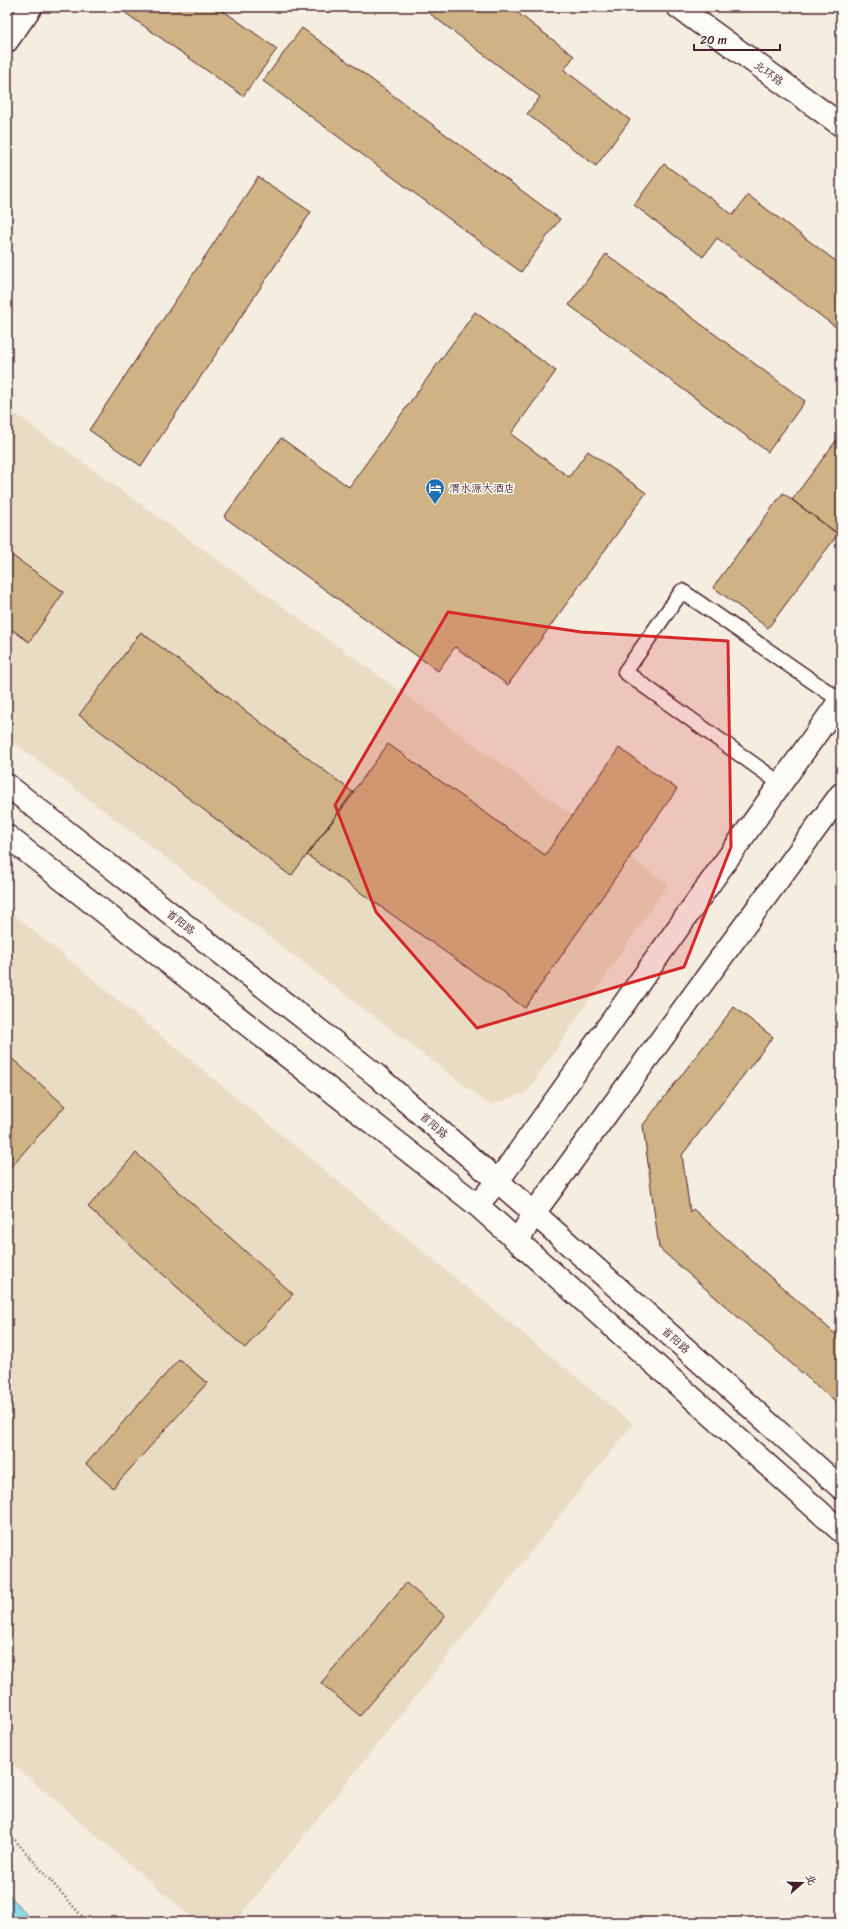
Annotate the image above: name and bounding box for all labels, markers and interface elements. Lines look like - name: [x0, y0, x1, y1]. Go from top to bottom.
- scale bar: [694, 26, 780, 52]
- text: 20 m: [700, 29, 727, 51]
- street label: 北环路: [750, 56, 788, 91]
- hotel icon: 渭水源大酒店: [424, 477, 446, 505]
- place label: 渭水源大酒店: [449, 479, 515, 498]
- street label: 首阳路: [162, 905, 200, 940]
- street label: 首阳路: [415, 1107, 452, 1143]
- street label: 首阳路: [657, 1322, 694, 1358]
- north arrow: [782, 1863, 822, 1903]
- text: 北: [800, 1871, 822, 1888]

